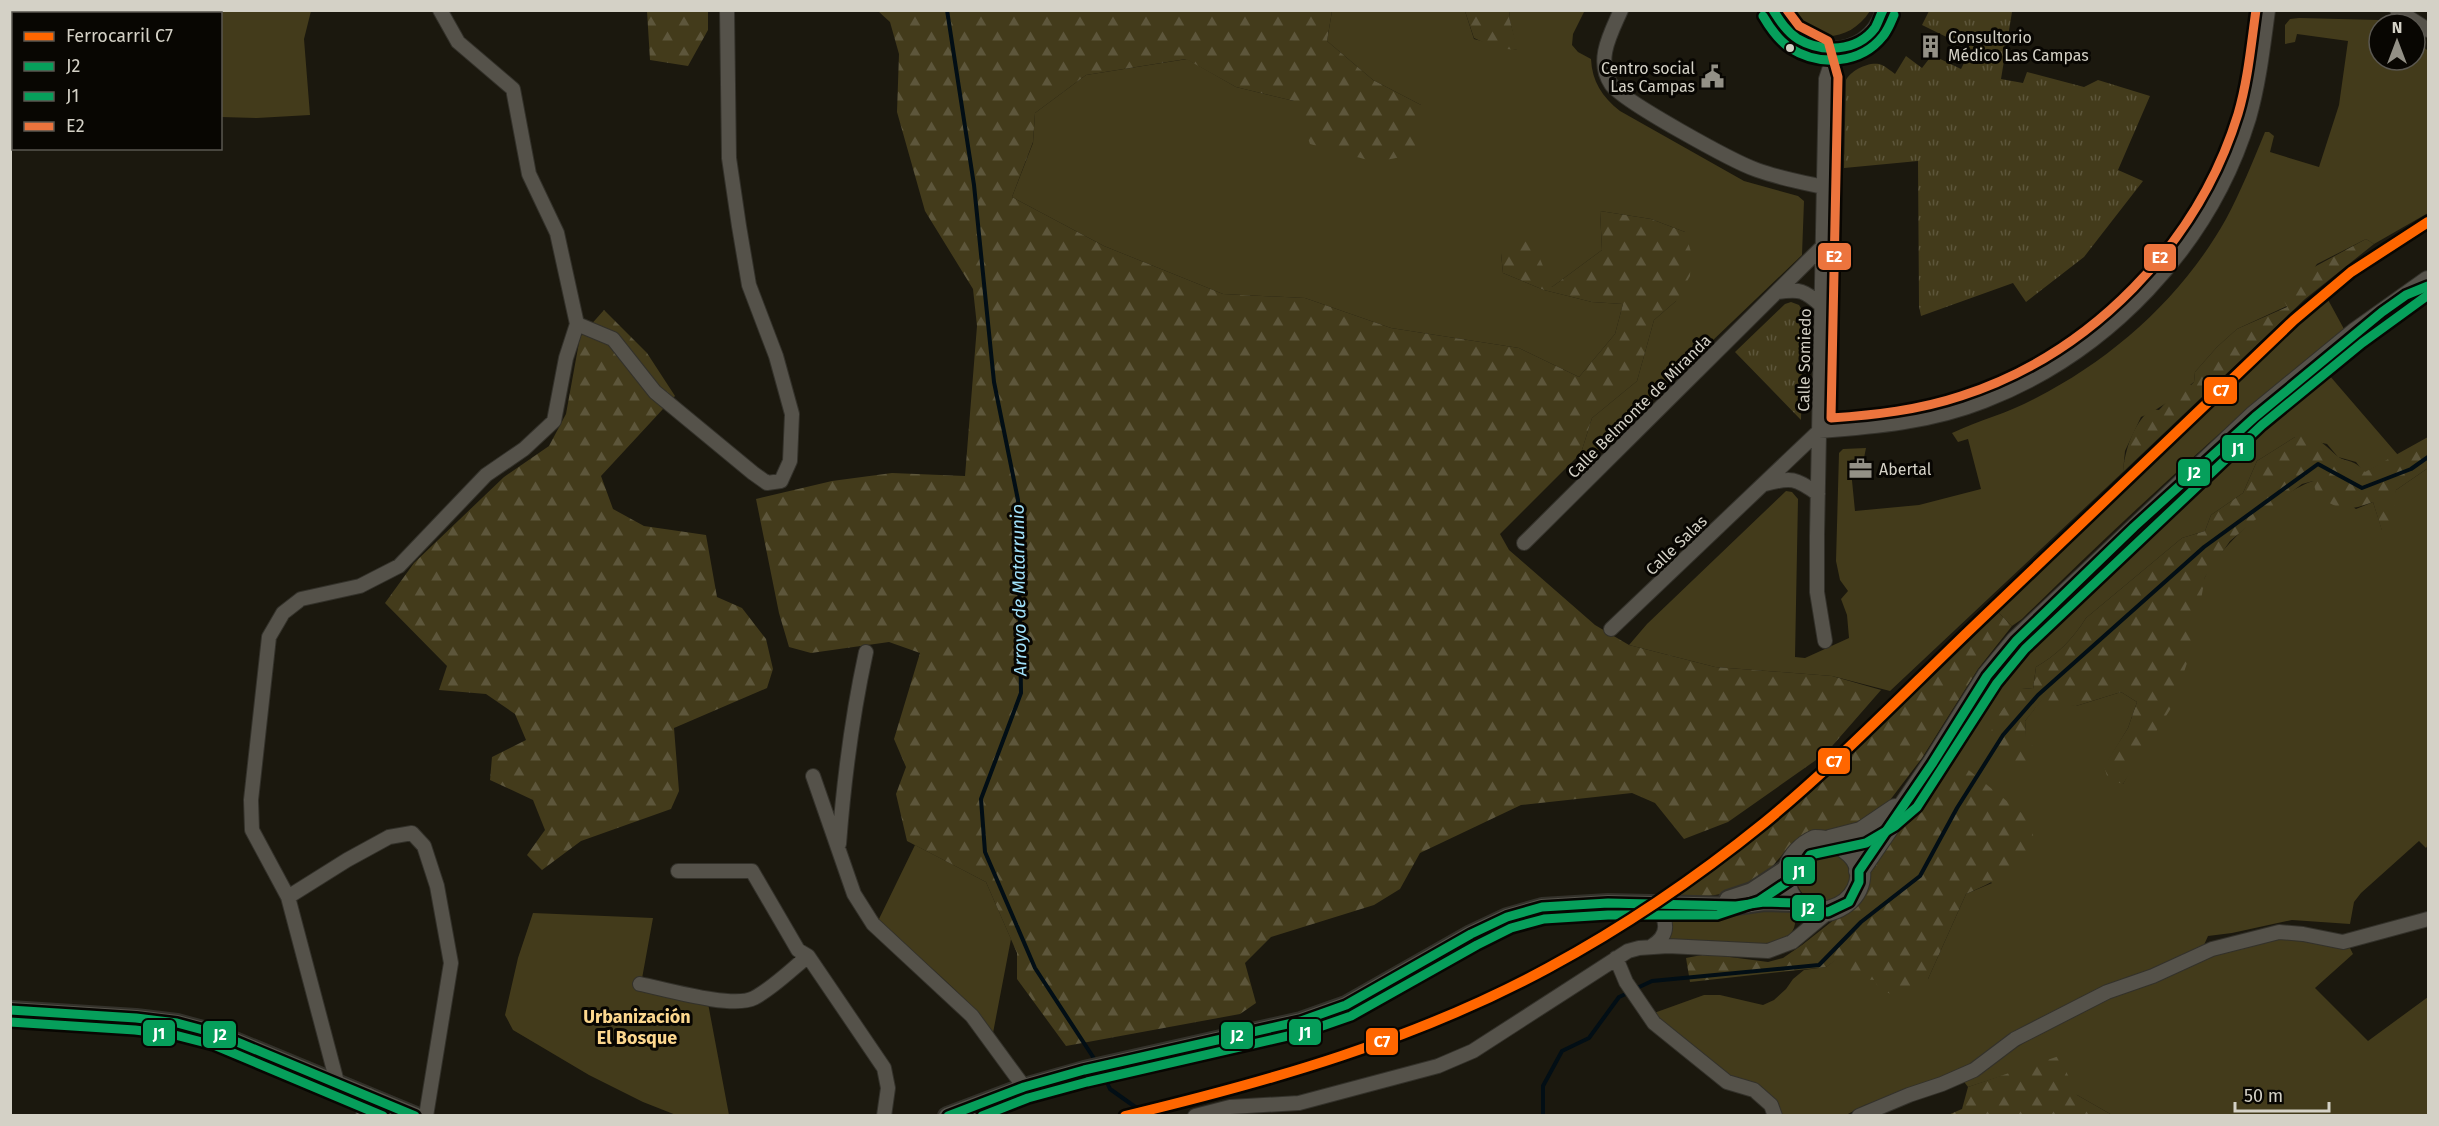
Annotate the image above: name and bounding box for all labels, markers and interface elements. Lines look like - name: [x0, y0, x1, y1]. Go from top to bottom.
- legend: [12, 12, 222, 150]
- north arrow: [2367, 12, 2427, 72]
- text: N: [2392, 18, 2402, 37]
- text: Ferrocarril C7: [66, 25, 173, 47]
- place label: Consultorio Médico Las Campas: [1948, 28, 2089, 65]
- building icon: Consultorio Médico Las Campas: [1917, 33, 1943, 59]
- unlabelled marker: [1784, 42, 1796, 54]
- text: J2: [66, 55, 80, 77]
- place label: Centro social Las Campas: [1601, 59, 1695, 96]
- public building icon: Centro social Las Campas: [1700, 64, 1726, 90]
- text: J1: [66, 85, 79, 107]
- text: E2: [66, 115, 85, 137]
- line badge: E2: [1817, 242, 1852, 271]
- line badge: E2: [2143, 243, 2177, 272]
- text: E2: [1826, 247, 1842, 266]
- text: E2: [2152, 248, 2168, 267]
- street label: Calle Somiedo: [1794, 308, 1815, 412]
- street label: Calle Belmonte de Miranda: [1564, 331, 1715, 482]
- line badge: C7: [2203, 376, 2238, 405]
- text: C7: [2213, 381, 2230, 400]
- line badge: J1: [2221, 434, 2255, 462]
- text: J1: [2231, 439, 2244, 458]
- office icon: Abertal: [1848, 456, 1874, 482]
- line badge: J2: [2177, 458, 2211, 487]
- place label: Abertal: [1879, 460, 1932, 479]
- text: J2: [2186, 463, 2201, 482]
- water label: Arroyo de Matarrunio: [1006, 504, 1032, 677]
- street label: Calle Salas: [1642, 512, 1711, 579]
- line badge: C7: [1817, 747, 1851, 775]
- text: C7: [1826, 752, 1843, 771]
- line badge: J1: [1782, 856, 1816, 885]
- text: J1: [1792, 862, 1805, 881]
- line badge: J2: [1791, 894, 1825, 922]
- text: J2: [1800, 899, 1815, 918]
- district label: Urbanización El Bosque: [583, 1006, 691, 1049]
- line badge: J1: [1288, 1018, 1322, 1046]
- line badge: J1: [142, 1019, 176, 1047]
- line badge: J2: [202, 1020, 237, 1049]
- line badge: J2: [1220, 1021, 1254, 1050]
- text: J1: [1298, 1023, 1311, 1042]
- text: J1: [152, 1024, 165, 1043]
- text: J2: [212, 1025, 227, 1044]
- text: J2: [1229, 1026, 1244, 1045]
- line badge: C7: [1365, 1027, 1399, 1056]
- text: C7: [1374, 1032, 1391, 1051]
- scale bar: [2235, 1075, 2330, 1113]
- text: 50 m: [2244, 1085, 2283, 1107]

